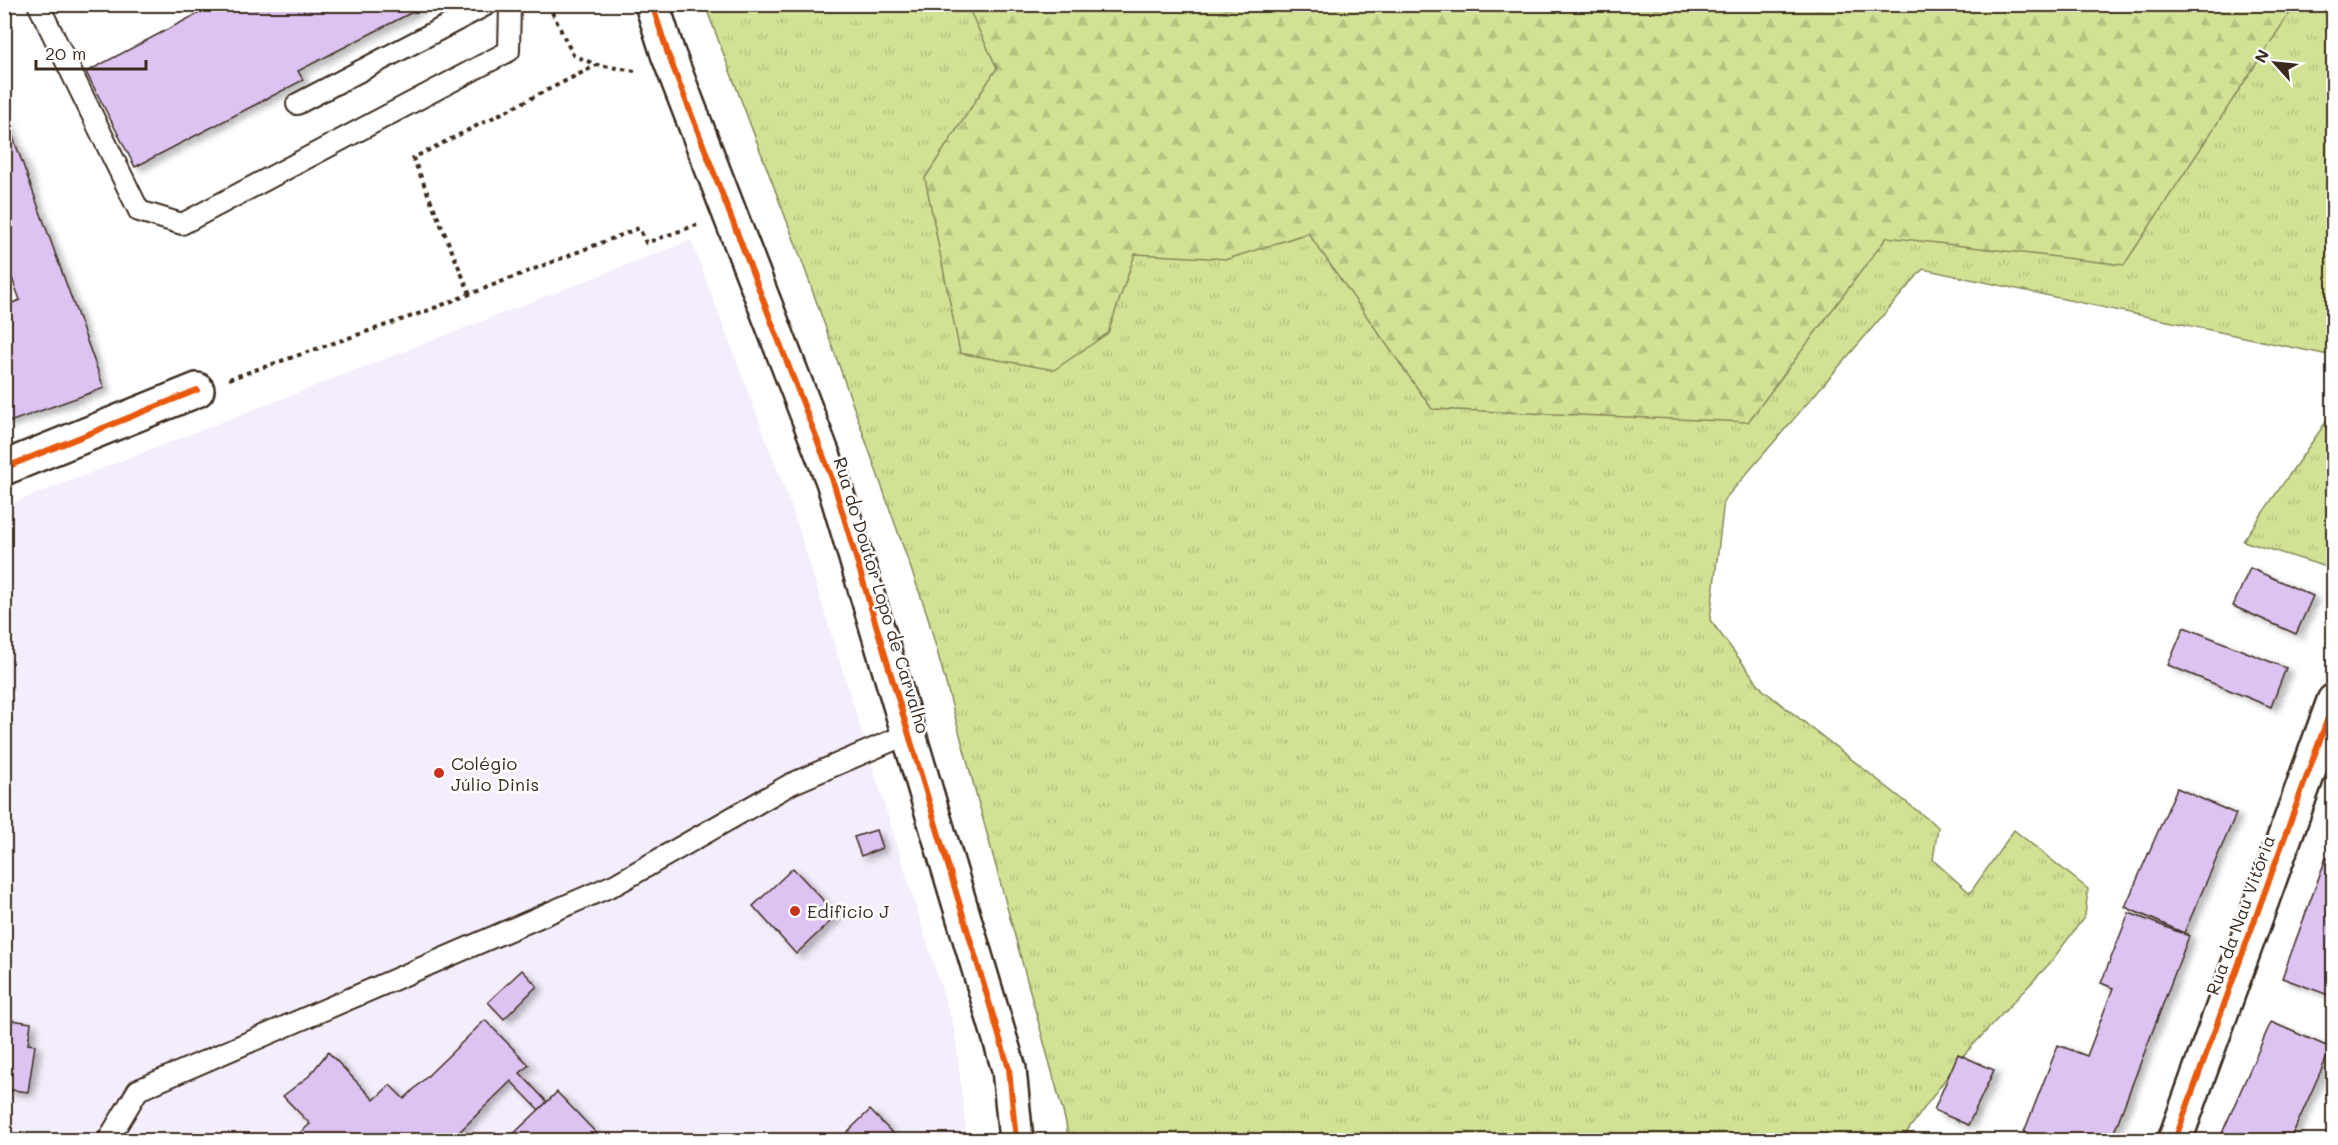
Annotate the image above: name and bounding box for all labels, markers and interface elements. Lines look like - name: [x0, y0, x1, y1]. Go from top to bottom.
- scale bar: [36, 33, 146, 71]
- north arrow: [2245, 33, 2305, 93]
- text: 20 m: [45, 41, 86, 65]
- text: N: [2249, 46, 2273, 66]
- street label: Rua do Doutor Lopo de Carvalho: [828, 454, 936, 736]
- place label: Colégio Júlio Dinis: [451, 751, 539, 796]
- marker: Colégio Júlio Dinis: [432, 766, 446, 780]
- street label: Rua da Nau Vitória: [2200, 832, 2280, 998]
- place label: Edificio J: [807, 899, 889, 923]
- marker: Edificio J: [788, 904, 802, 918]

